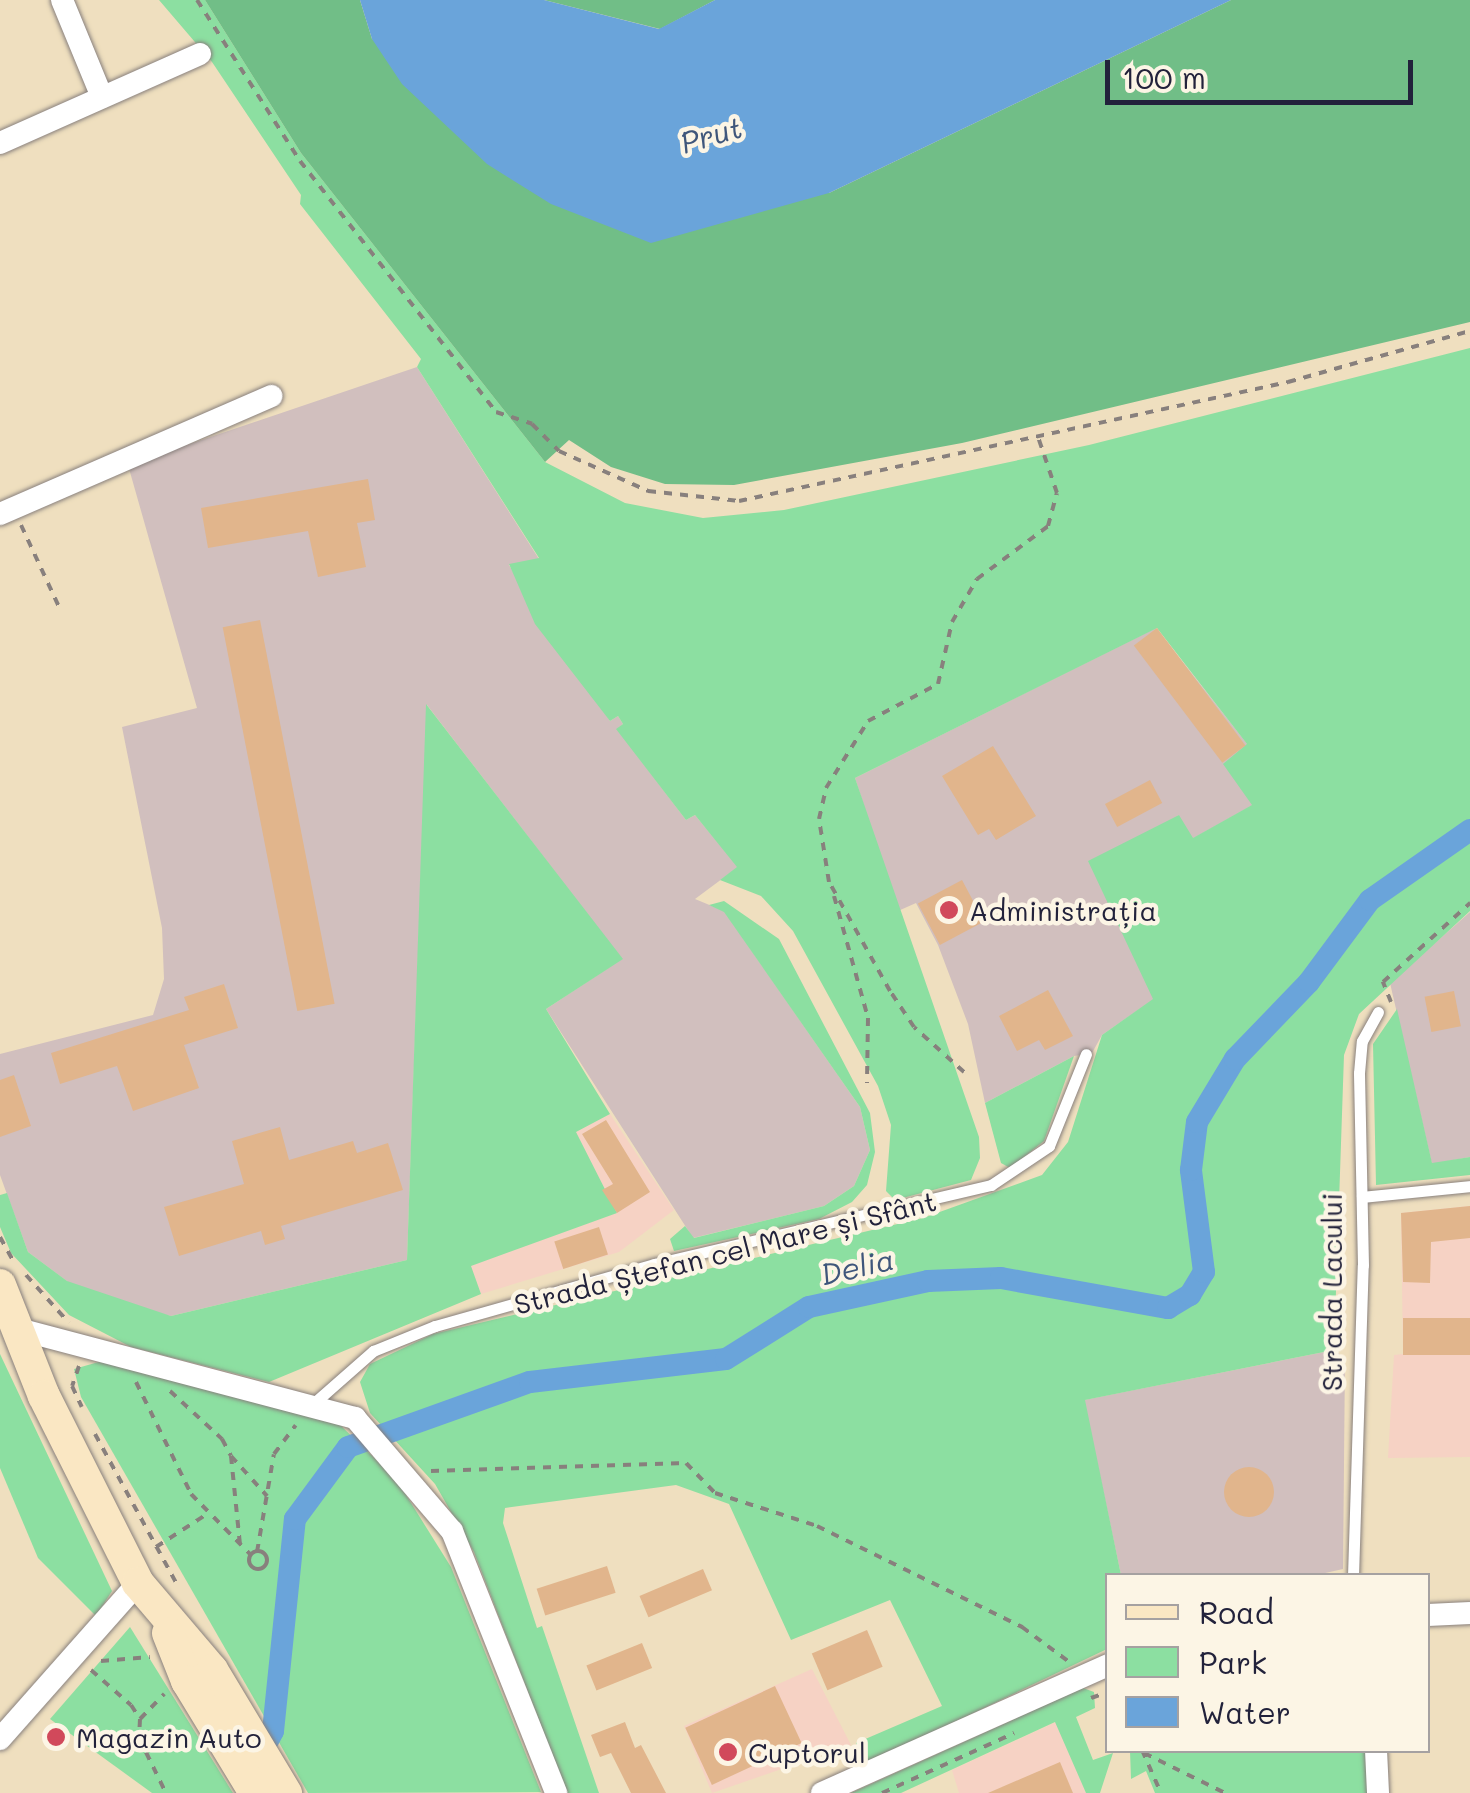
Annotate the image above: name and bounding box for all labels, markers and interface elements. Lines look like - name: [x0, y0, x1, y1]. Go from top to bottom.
- scale bar: [1110, 40, 1418, 102]
- text: 100 m: [1122, 57, 1206, 97]
- water label: Prut: [676, 108, 746, 160]
- place label: Administrația: [969, 893, 1157, 927]
- marker: Administrația: [938, 899, 960, 921]
- street label: Strada Ștefan cel Mare și Sfânt: [510, 1183, 940, 1321]
- street label: Strada Lacului: [1314, 1193, 1348, 1391]
- water label: Delia: [817, 1240, 897, 1292]
- legend: [1105, 1573, 1430, 1753]
- text: Road: [1199, 1592, 1274, 1632]
- text: Park: [1199, 1642, 1267, 1682]
- text: Water: [1199, 1692, 1291, 1732]
- place label: Magazin Auto: [76, 1720, 262, 1754]
- marker: Magazin Auto: [45, 1726, 67, 1748]
- place label: Cuptorul: [748, 1735, 866, 1769]
- marker: Cuptorul: [717, 1741, 739, 1763]

